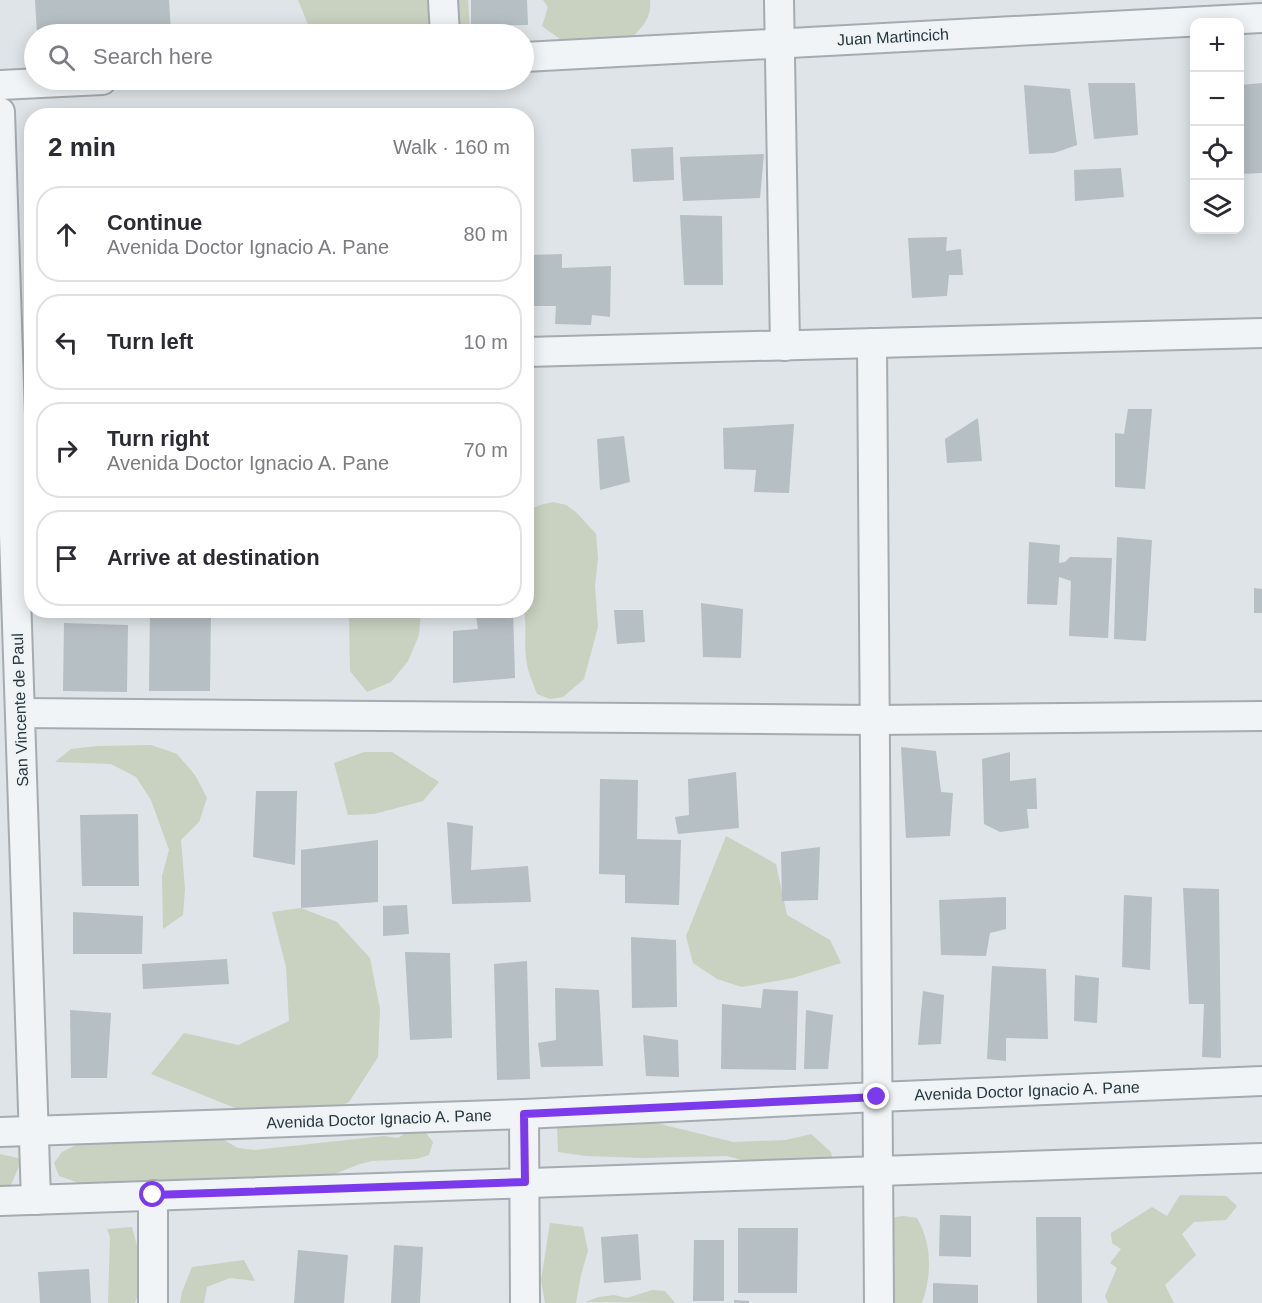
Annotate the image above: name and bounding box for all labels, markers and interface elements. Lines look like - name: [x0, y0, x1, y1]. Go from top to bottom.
- map controls: [1190, 18, 1244, 234]
- button: +: [1190, 18, 1244, 72]
- search box: [24, 24, 534, 90]
- street label: Juan Martincich: [837, 26, 949, 48]
- icon: search: [45, 41, 78, 74]
- text: Search here: [93, 44, 213, 69]
- button: −: [1190, 72, 1244, 126]
- button: locate: [1190, 126, 1244, 180]
- text: 2 min: [48, 132, 116, 162]
- text: Walk · 160 m: [393, 136, 510, 158]
- button: layers: [1190, 180, 1244, 234]
- text: Continue: [107, 210, 202, 235]
- icon: ahead: [50, 218, 83, 251]
- text: 80 m: [464, 223, 508, 245]
- text: Avenida Doctor Ignacio A. Pane: [107, 236, 389, 258]
- icon: left: [50, 326, 83, 359]
- text: Turn left: [107, 329, 193, 354]
- text: 10 m: [464, 331, 508, 353]
- text: Turn right: [107, 426, 209, 451]
- icon: right: [50, 434, 83, 467]
- text: 70 m: [464, 439, 508, 461]
- text: Avenida Doctor Ignacio A. Pane: [107, 452, 389, 474]
- icon: arrive: [50, 542, 83, 575]
- text: Arrive at destination: [107, 545, 320, 570]
- street label: San Vincente de Paul: [9, 633, 31, 787]
- street label: Avenida Doctor Ignacio A. Pane: [914, 1079, 1140, 1103]
- route end: [863, 1083, 889, 1109]
- street label: Avenida Doctor Ignacio A. Pane: [266, 1107, 492, 1131]
- route start: [139, 1181, 165, 1207]

